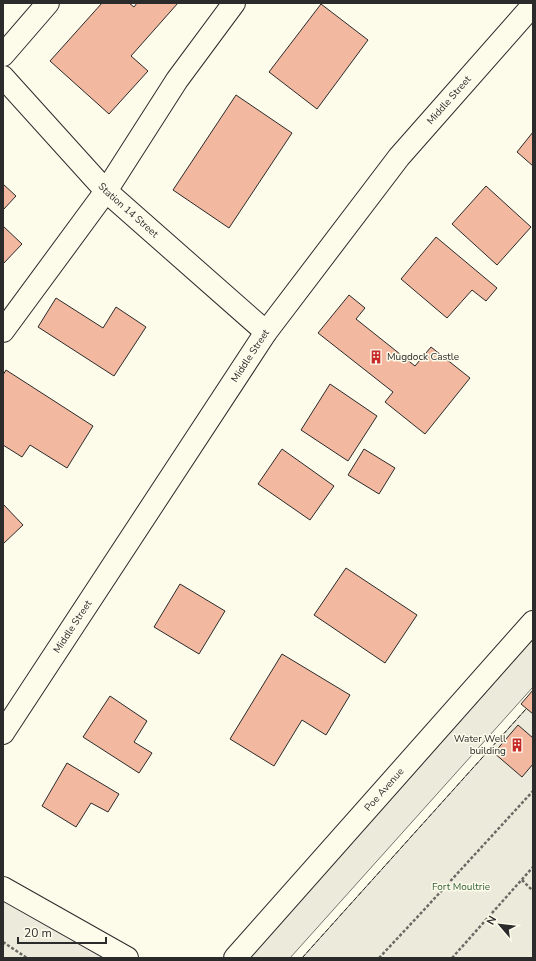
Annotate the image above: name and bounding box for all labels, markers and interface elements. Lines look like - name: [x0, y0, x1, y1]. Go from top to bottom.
- street label: Middle Street: [424, 72, 475, 128]
- street label: Station 14 Street: [95, 180, 162, 241]
- street label: Middle Street: [228, 326, 273, 385]
- building icon: Mugdock Castle: [368, 349, 384, 365]
- place label: Mugdock Castle: [387, 350, 459, 364]
- street label: Middle Street: [50, 597, 95, 656]
- place label: Water Well building: [454, 732, 506, 758]
- building icon: Water Well building: [509, 737, 525, 753]
- street label: Poe Avenue: [361, 765, 407, 814]
- park label: Fort Moultrie: [432, 880, 490, 894]
- north arrow: [480, 905, 520, 945]
- text: N: [483, 913, 500, 928]
- scale bar: [18, 919, 106, 945]
- text: 20 m: [24, 925, 52, 941]

